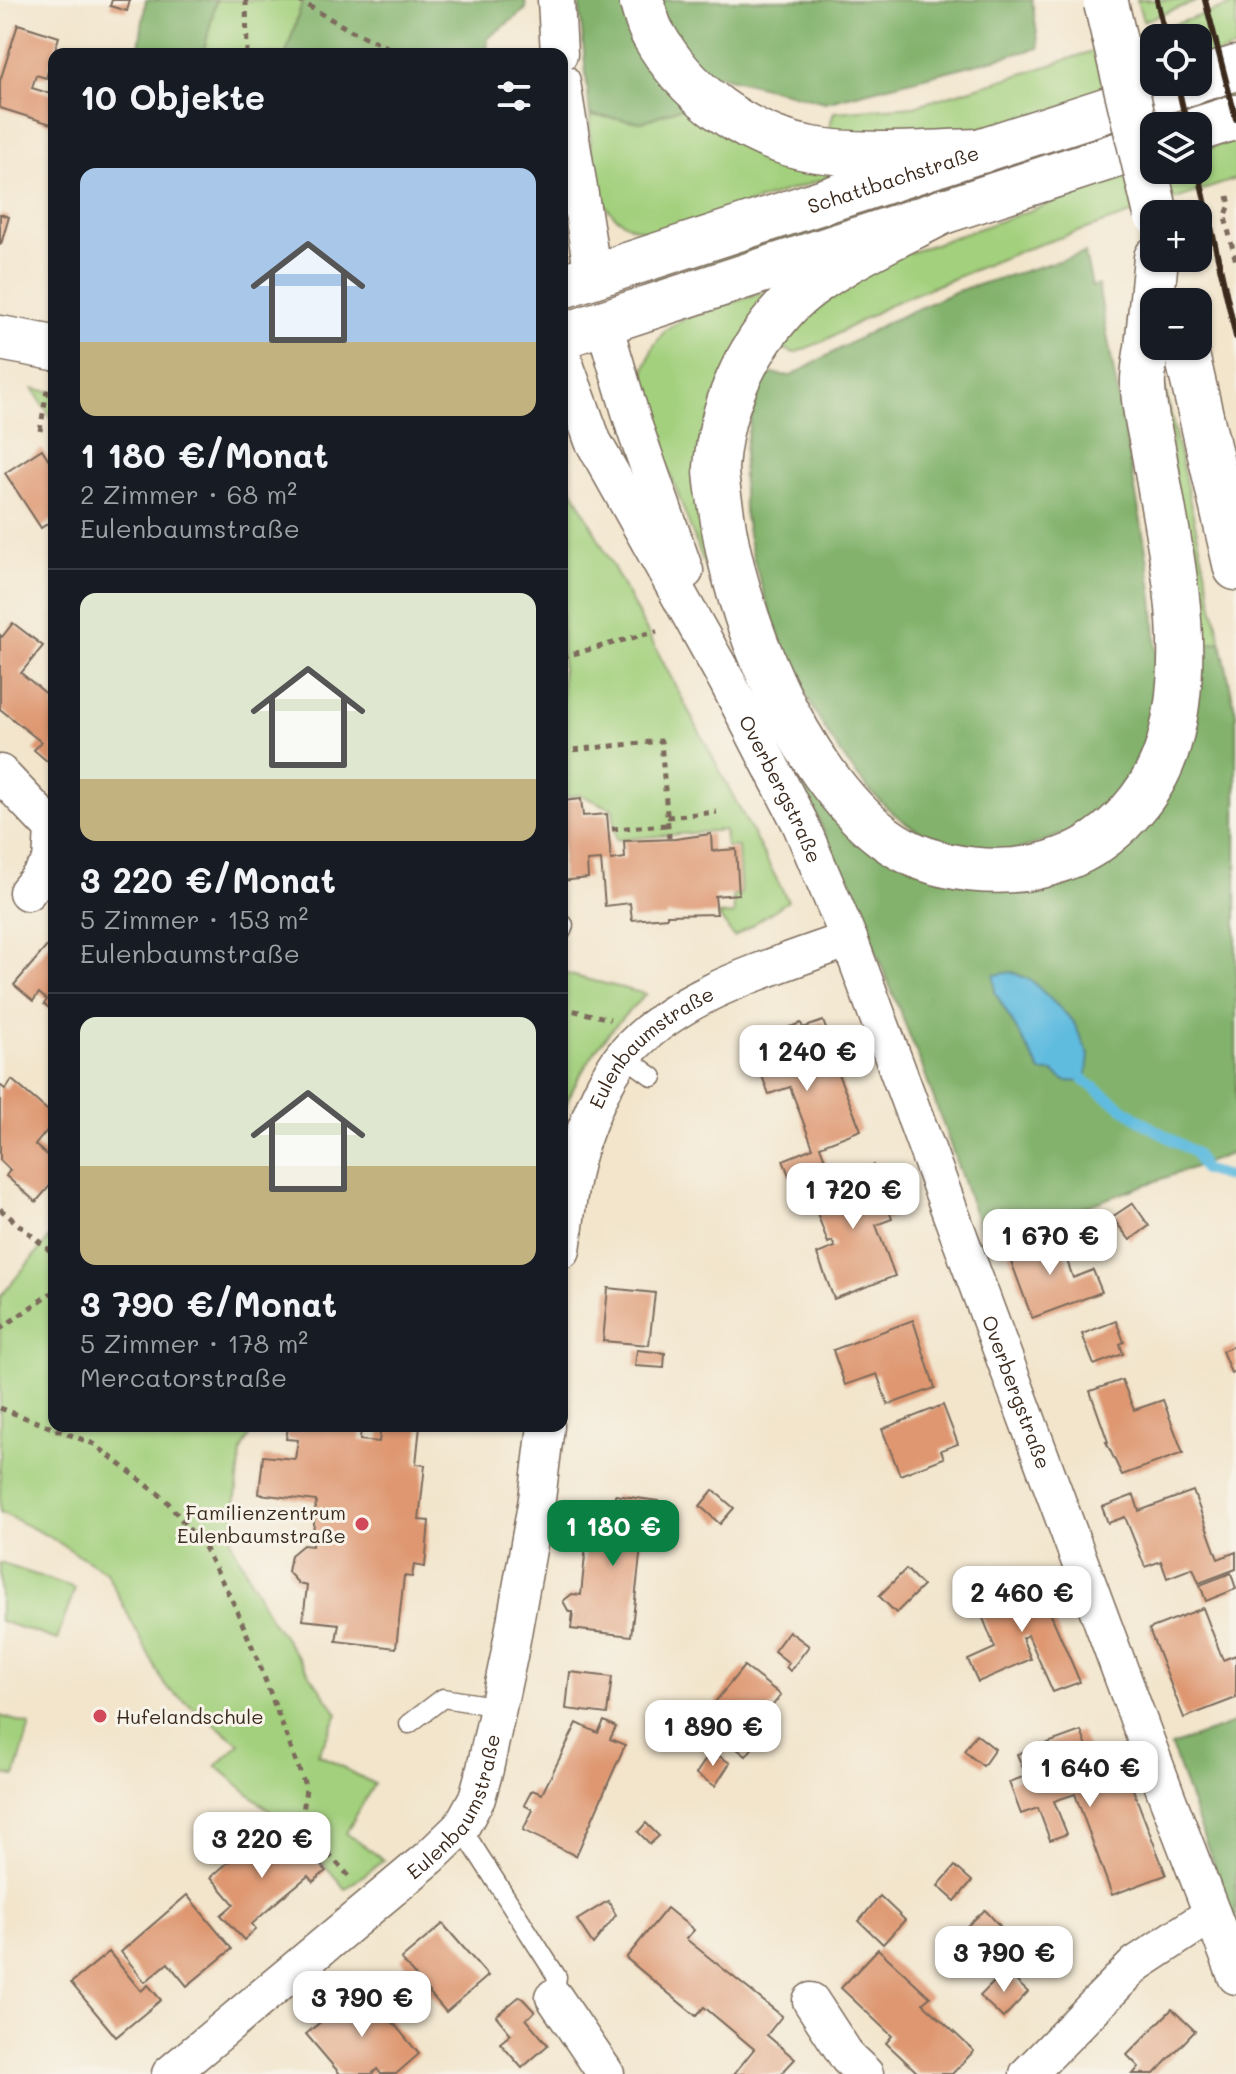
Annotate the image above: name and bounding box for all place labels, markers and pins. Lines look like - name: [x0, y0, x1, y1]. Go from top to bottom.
- pin: 1 240 €: [733, 1025, 881, 1093]
- pin: 1 720 €: [779, 1163, 927, 1231]
- pin: 1 670 €: [976, 1209, 1124, 1277]
- place label: Familienzentrum Eulenbaumstraße: [177, 1499, 346, 1548]
- pin: 1 180 €: [539, 1500, 687, 1568]
- marker: Familienzentrum Eulenbaumstraße: [353, 1515, 371, 1533]
- pin: 2 460 €: [948, 1566, 1096, 1634]
- pin: 1 890 €: [639, 1700, 787, 1768]
- place label: Hufelandschule: [116, 1703, 264, 1729]
- marker: Hufelandschule: [91, 1707, 109, 1725]
- pin: 1 640 €: [1016, 1741, 1164, 1809]
- pin: 3 220 €: [188, 1812, 336, 1880]
- pin: 3 790 €: [930, 1926, 1078, 1994]
- pin: 3 790 €: [288, 1971, 436, 2039]

